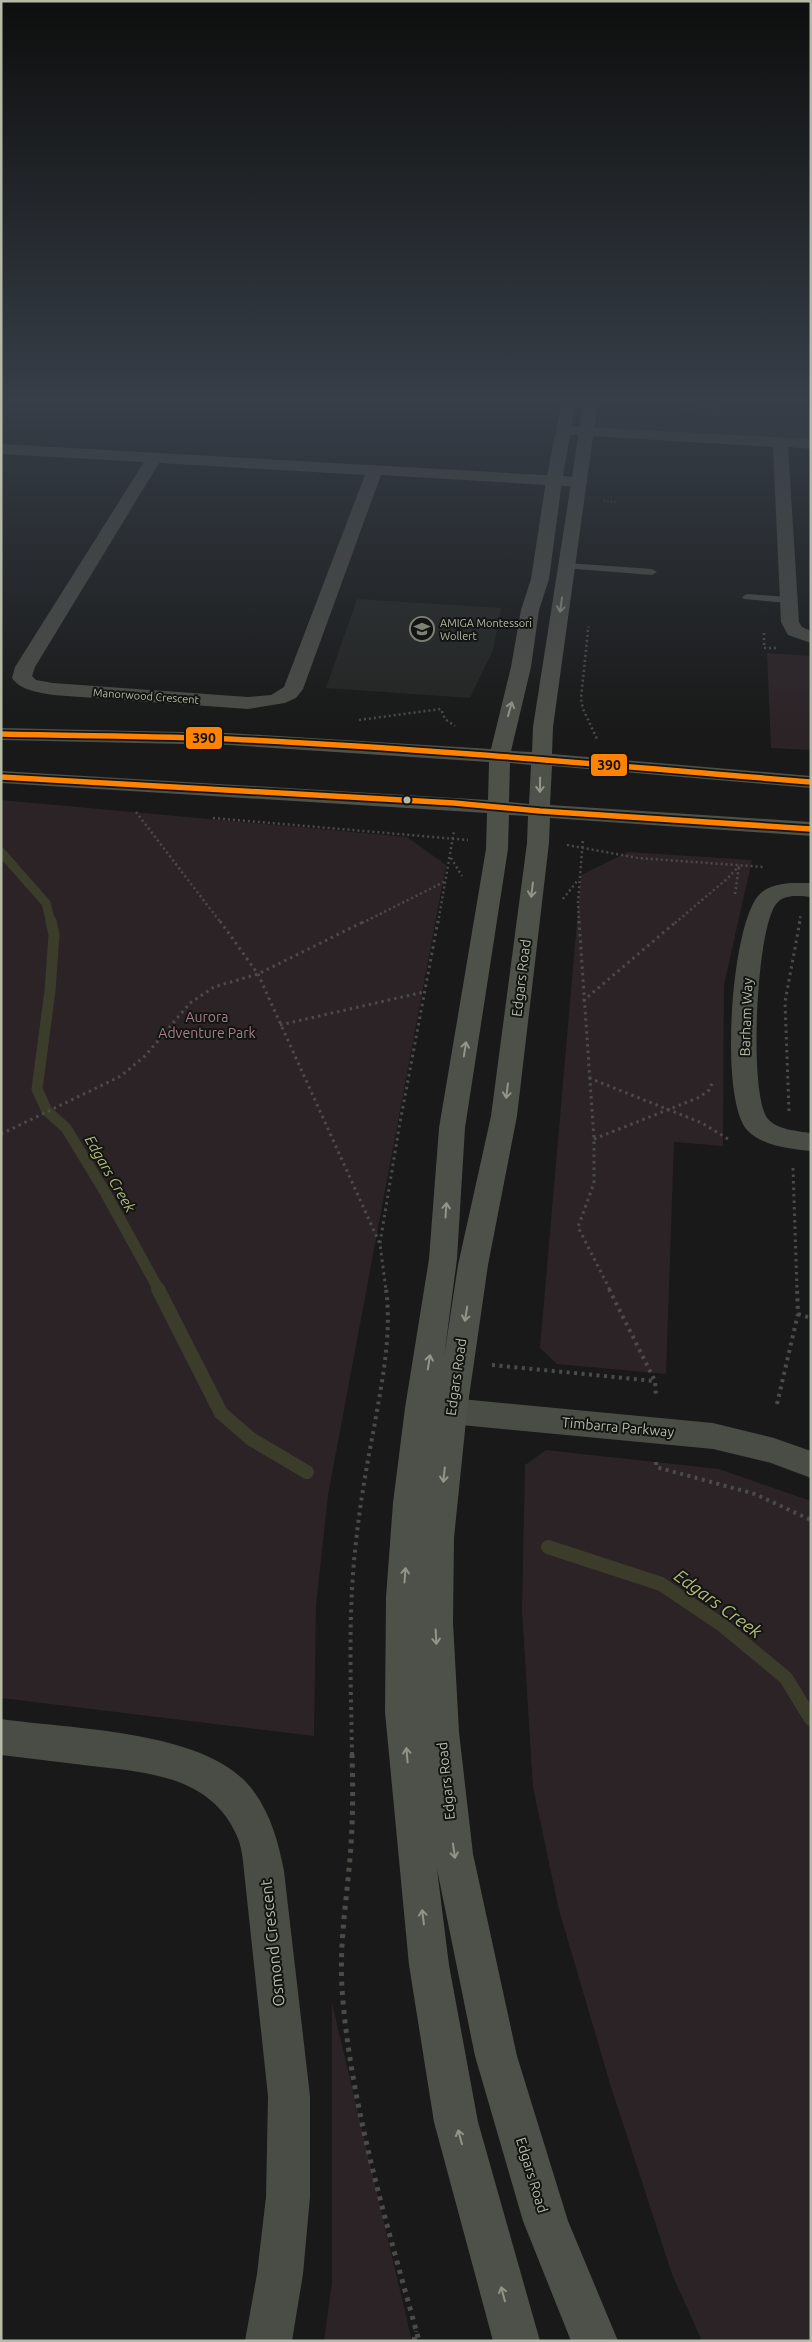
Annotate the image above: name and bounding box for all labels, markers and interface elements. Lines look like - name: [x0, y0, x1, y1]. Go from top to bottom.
- one-way arrow: [556, 596, 566, 612]
- school or university icon: AMIGA Montessori Wollert: [409, 616, 435, 642]
- place label: AMIGA Montessori Wollert: [440, 617, 532, 642]
- street label: Manorwood Crescent: [93, 686, 200, 706]
- one-way arrow: [506, 701, 516, 717]
- line badge: 390: [185, 726, 223, 750]
- text: 390: [192, 730, 216, 746]
- line badge: 390: [590, 753, 628, 777]
- text: 390: [597, 757, 621, 773]
- one-way arrow: [535, 776, 545, 793]
- unlabelled marker: [402, 795, 412, 805]
- one-way arrow: [527, 882, 537, 898]
- street label: Edgars Road: [508, 938, 534, 1018]
- street label: Barham Way: [737, 977, 755, 1056]
- park label: Aurora Adventure Park: [158, 1009, 256, 1041]
- one-way arrow: [460, 1041, 470, 1057]
- one-way arrow: [502, 1082, 512, 1098]
- water label: Edgars Creek: [82, 1132, 139, 1215]
- one-way arrow: [442, 1202, 451, 1218]
- one-way arrow: [460, 1305, 470, 1321]
- street label: Edgars Road: [443, 1337, 469, 1417]
- one-way arrow: [424, 1354, 434, 1370]
- street label: Timbarra Parkway: [561, 1414, 675, 1440]
- one-way arrow: [439, 1466, 449, 1482]
- water label: Edgars Creek: [671, 1565, 767, 1642]
- one-way arrow: [400, 1568, 409, 1584]
- one-way arrow: [431, 1628, 440, 1644]
- street label: Edgars Road: [434, 1741, 458, 1821]
- one-way arrow: [402, 1748, 412, 1764]
- one-way arrow: [449, 1842, 459, 1858]
- street label: Osmond Crescent: [256, 1878, 288, 2008]
- one-way arrow: [418, 1909, 428, 1925]
- one-way arrow: [455, 2130, 464, 2146]
- street label: Edgars Road: [513, 2135, 551, 2215]
- one-way arrow: [498, 2287, 507, 2303]

